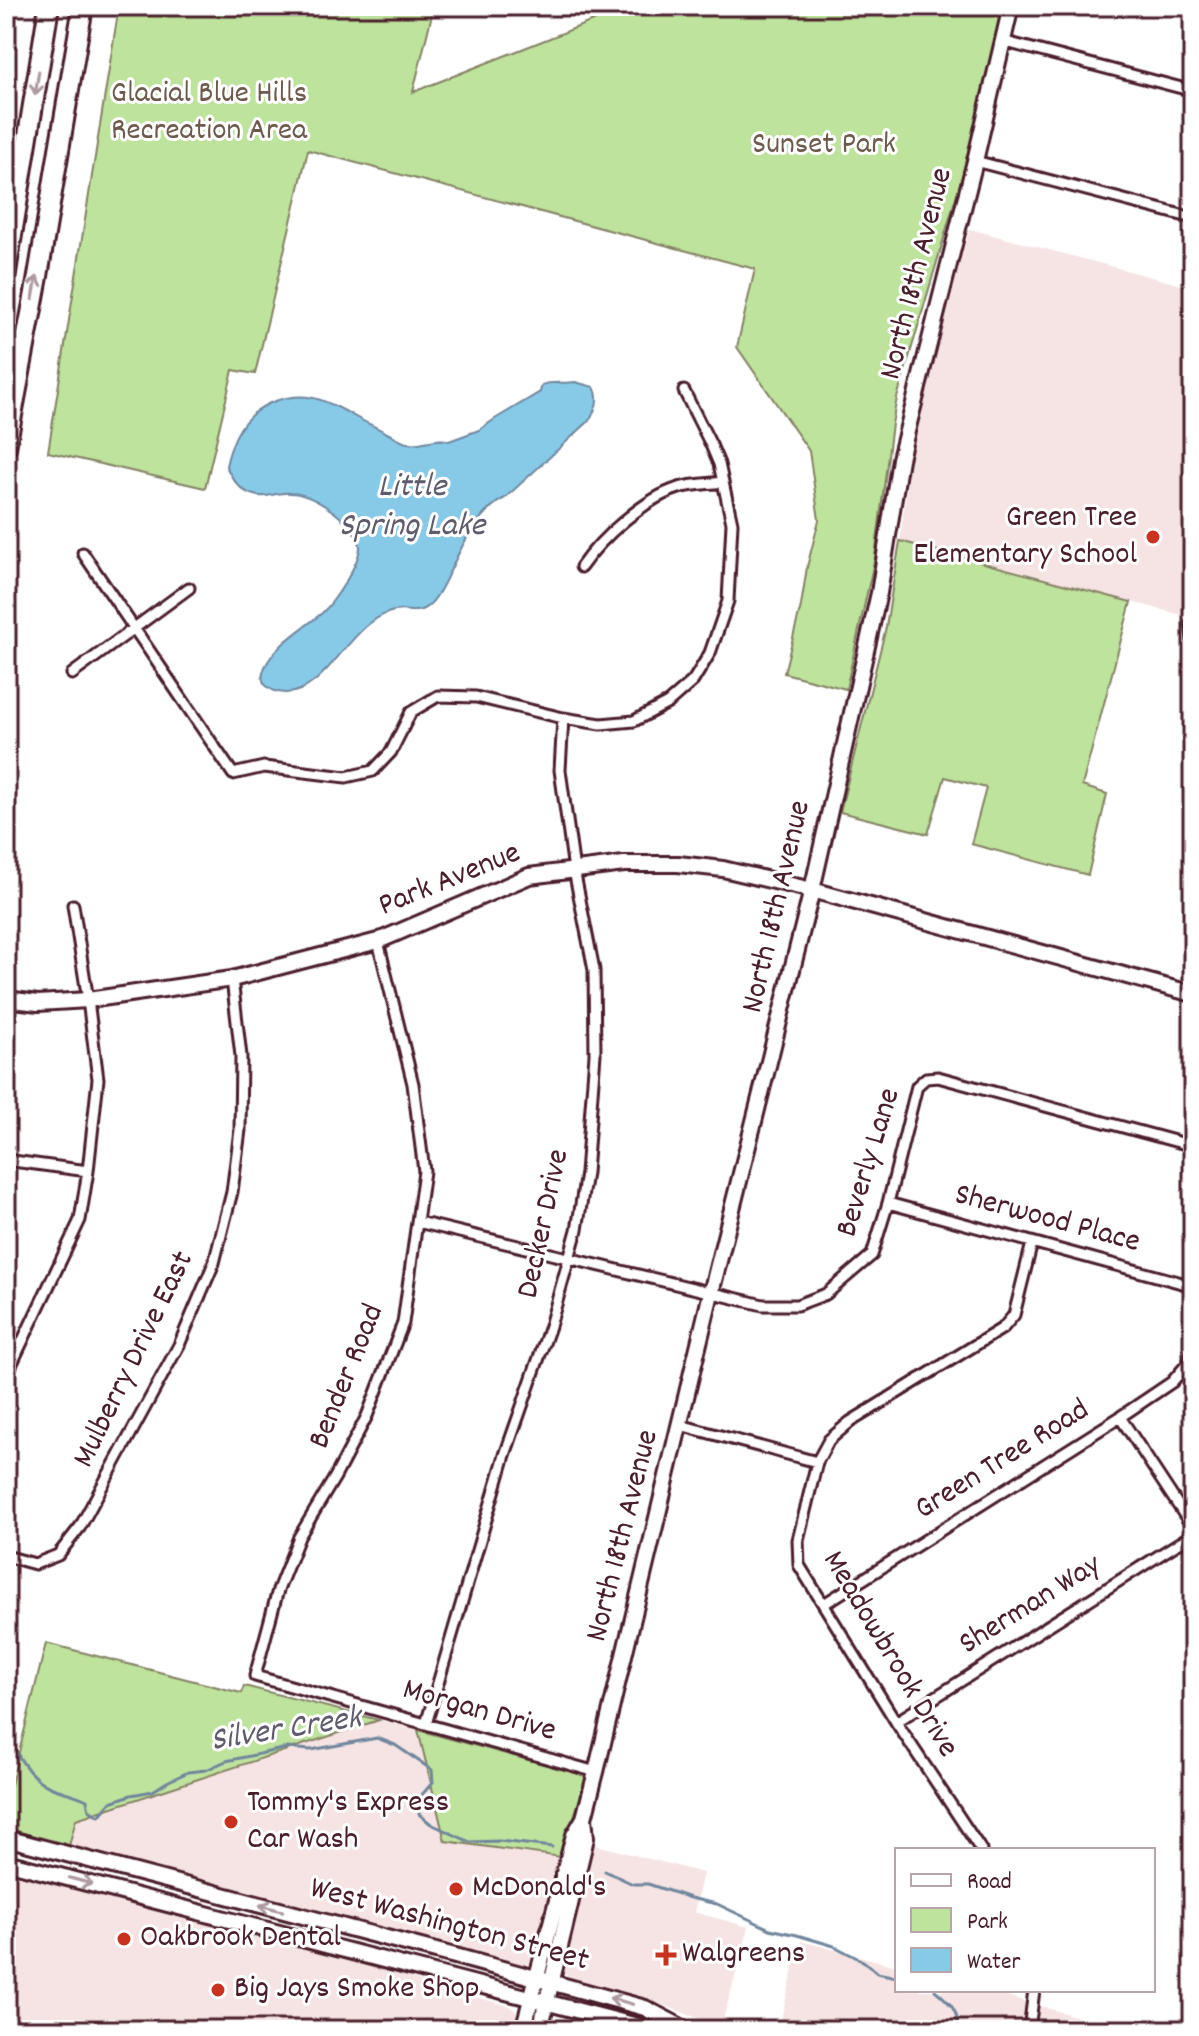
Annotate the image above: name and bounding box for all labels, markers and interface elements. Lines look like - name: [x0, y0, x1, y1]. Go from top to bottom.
- one-way arrow: [28, 70, 43, 95]
- park label: Glacial Blue Hills Recreation Area: [111, 72, 308, 155]
- park label: Sunset Park: [752, 123, 896, 169]
- street label: North 18th Avenue: [869, 163, 967, 385]
- one-way arrow: [29, 276, 44, 301]
- water label: Little Spring Lake: [339, 464, 487, 552]
- place label: Green Tree Elementary School: [913, 496, 1137, 579]
- marker: Green Tree Elementary School: [1144, 528, 1162, 546]
- street label: North 18th Avenue: [731, 796, 825, 1018]
- street label: Park Avenue: [372, 832, 528, 930]
- street label: Beverly Lane: [826, 1083, 914, 1243]
- street label: Decker Drive: [507, 1145, 583, 1303]
- street label: Sherwood Place: [949, 1173, 1145, 1267]
- street label: Mulberry Drive East: [63, 1244, 207, 1476]
- street label: Bender Road: [298, 1298, 398, 1456]
- street label: Green Tree Road: [907, 1389, 1099, 1533]
- street label: North 18th Avenue: [575, 1425, 673, 1647]
- street label: Meadowbrook Drive: [809, 1543, 969, 1767]
- street label: Sherman Way: [951, 1544, 1112, 1668]
- street label: Morgan Drive: [397, 1668, 561, 1756]
- water label: Silver Creek: [207, 1694, 368, 1767]
- place label: Tommy's Express Car Wash: [247, 1781, 449, 1864]
- marker: Tommy's Express Car Wash: [222, 1813, 240, 1831]
- legend: [895, 1848, 1155, 1992]
- place label: McDonald's: [472, 1866, 607, 1912]
- text: Road: [967, 1866, 1012, 1900]
- street label: West Washington Street: [304, 1867, 594, 1985]
- one-way arrow: [68, 1875, 94, 1890]
- marker: McDonald's: [447, 1880, 465, 1898]
- one-way arrow: [259, 1899, 285, 1914]
- text: Park: [967, 1906, 1008, 1940]
- place label: Oakbrook Dental: [140, 1916, 341, 1962]
- marker: Oakbrook Dental: [115, 1930, 133, 1948]
- place label: Walgreens: [682, 1932, 805, 1978]
- marker: Walgreens: [657, 1946, 675, 1964]
- text: Water: [967, 1946, 1020, 1980]
- place label: Big Jays Smoke Shop: [234, 1967, 479, 2013]
- marker: Big Jays Smoke Shop: [209, 1981, 227, 1999]
- one-way arrow: [609, 1993, 635, 2008]

